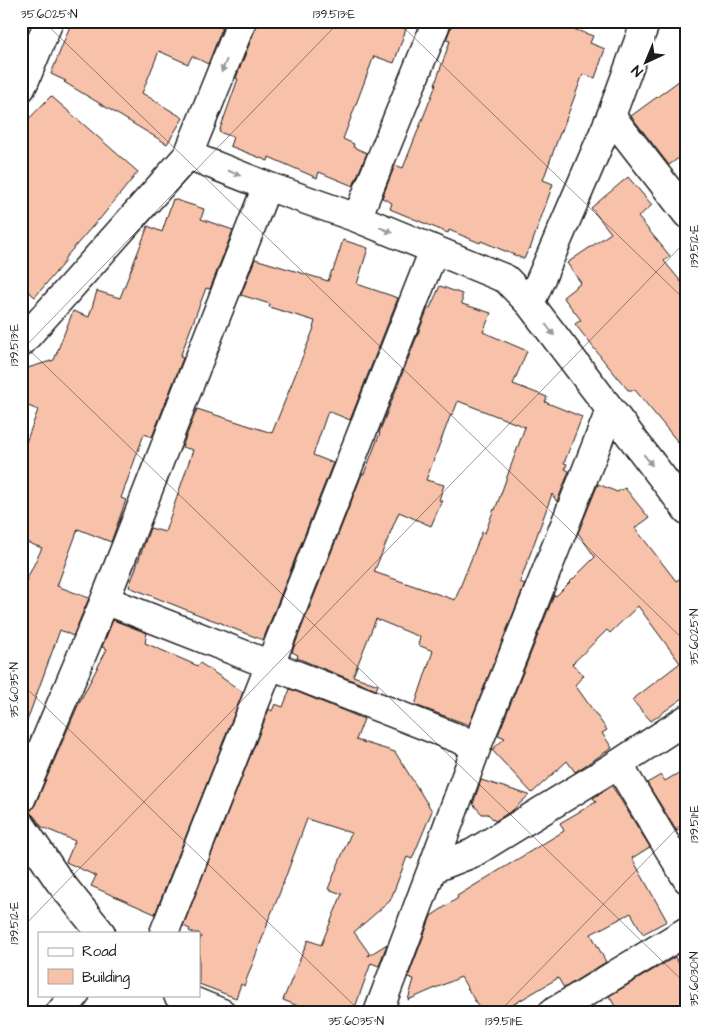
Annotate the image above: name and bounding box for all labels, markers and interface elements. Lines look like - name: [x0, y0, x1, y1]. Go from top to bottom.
- text: 35.6025°N: [21, 6, 78, 23]
- text: 139.513°E: [313, 6, 355, 23]
- north arrow: [620, 38, 670, 88]
- one-way arrow: [220, 59, 227, 74]
- text: N: [627, 60, 648, 81]
- one-way arrow: [226, 170, 241, 177]
- text: 139.512°E: [686, 225, 703, 267]
- one-way arrow: [379, 227, 393, 235]
- one-way arrow: [545, 323, 555, 337]
- text: 139.513°E: [6, 324, 23, 366]
- one-way arrow: [643, 453, 653, 467]
- text: 35.6025°N: [686, 608, 703, 665]
- text: 35.6035°N: [6, 661, 23, 718]
- text: 139.511°E: [686, 805, 703, 843]
- text: 139.512°E: [6, 902, 23, 944]
- legend: [38, 932, 200, 996]
- text: Road: [82, 941, 117, 962]
- text: 35.6030°N: [686, 951, 703, 1007]
- text: Building: [82, 967, 130, 989]
- text: 35.6035°N: [328, 1013, 385, 1030]
- text: 139.511°E: [485, 1013, 523, 1030]

